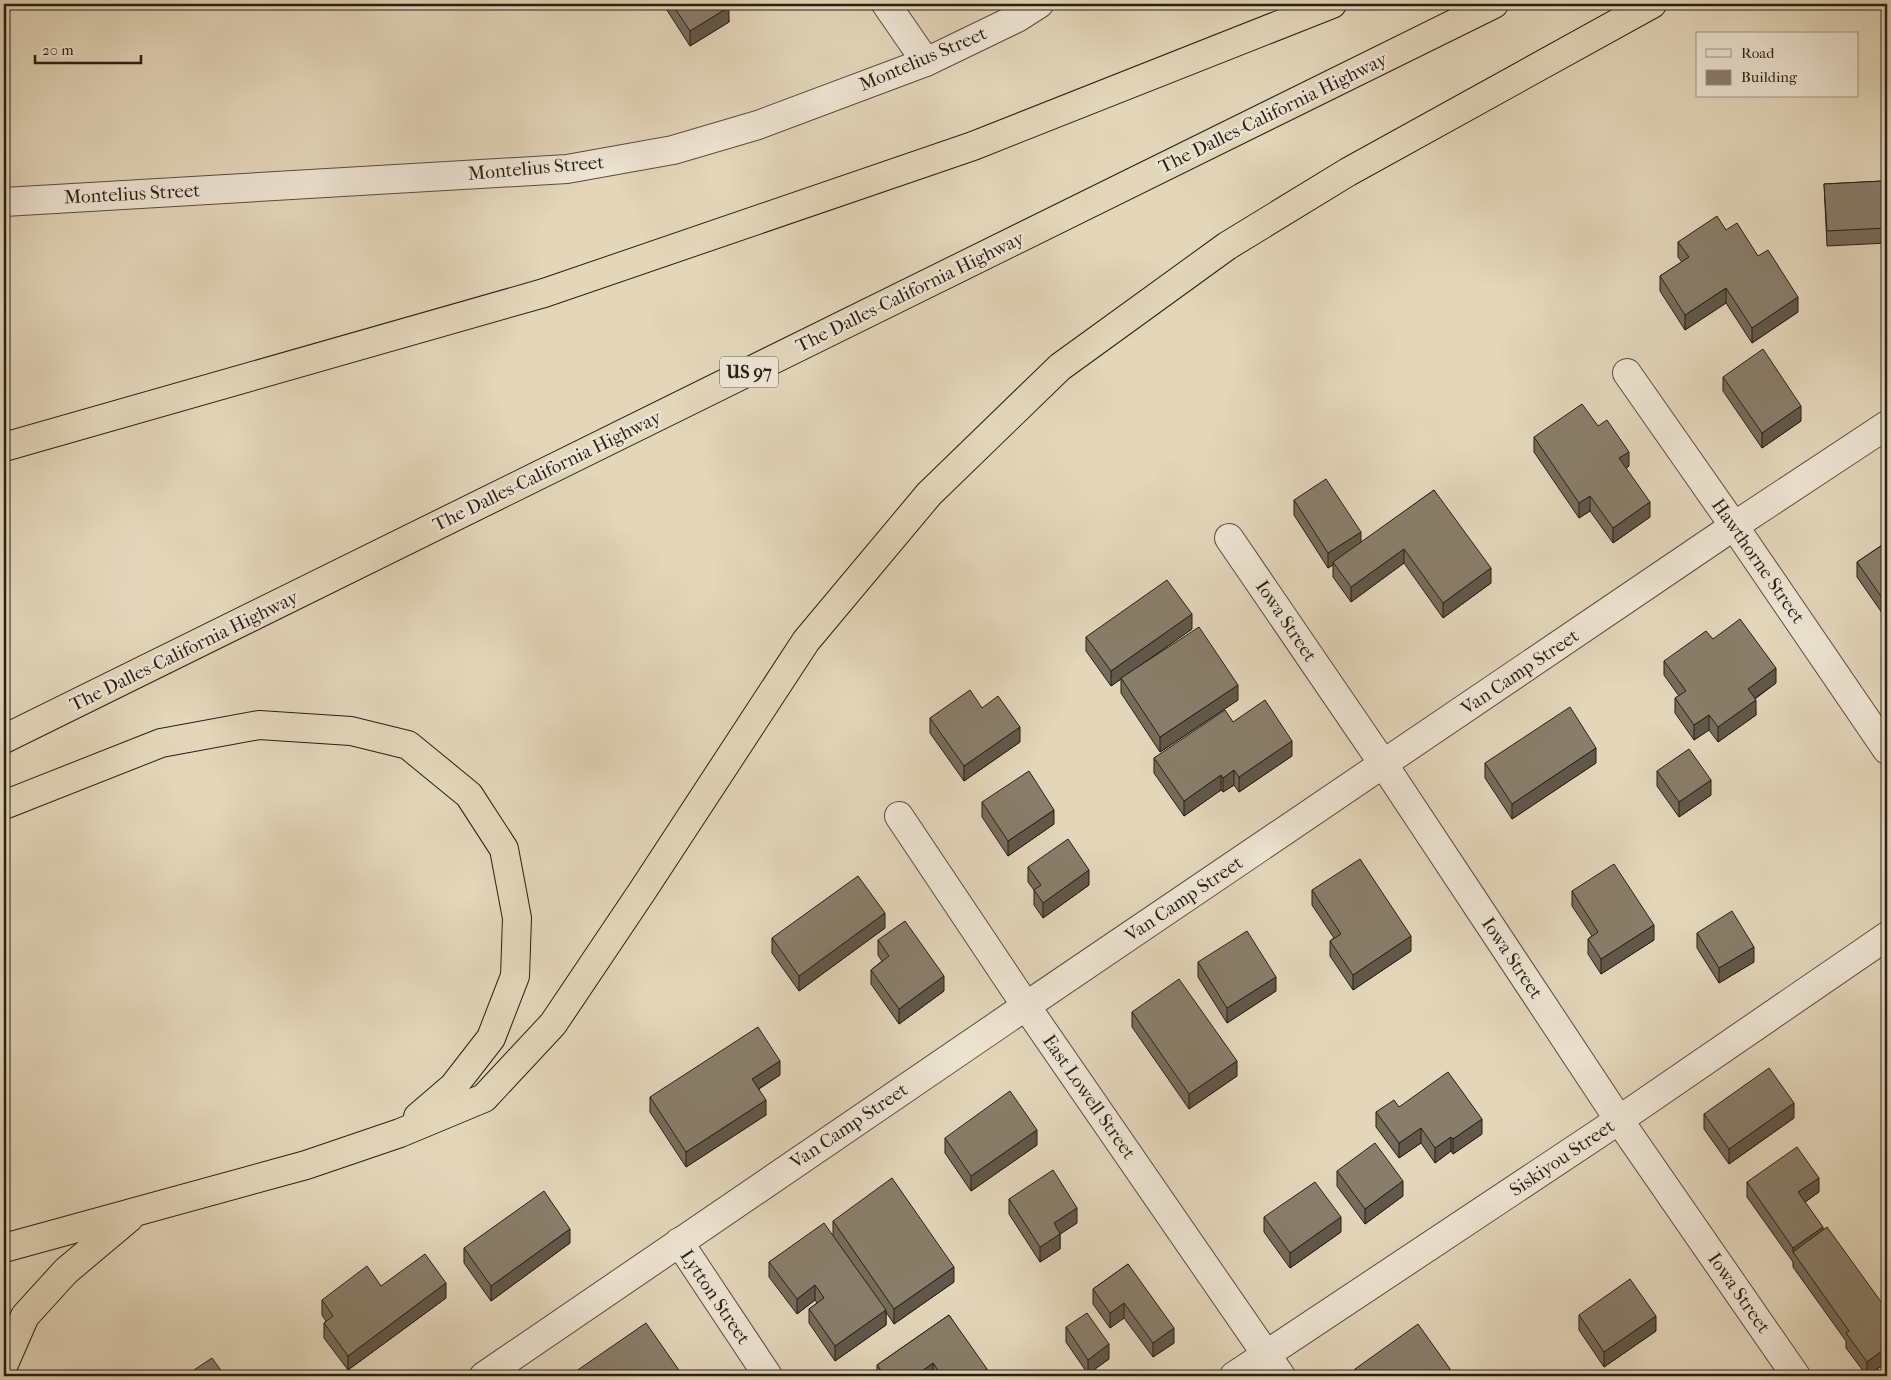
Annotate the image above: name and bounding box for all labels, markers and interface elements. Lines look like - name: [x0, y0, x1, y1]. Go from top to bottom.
- street label: Montelius Street: [856, 22, 990, 96]
- scale bar: [35, 32, 141, 64]
- legend: [1696, 32, 1858, 98]
- text: 20 m: [42, 41, 74, 59]
- text: Road: [1741, 44, 1775, 62]
- street label: The Dalles-California Highway: [1155, 48, 1392, 178]
- text: Building: [1741, 68, 1798, 86]
- street label: Montelius Street: [467, 151, 605, 185]
- street label: Montelius Street: [63, 179, 201, 209]
- street label: The Dalles-California Highway: [792, 227, 1029, 357]
- road number: US 97: [720, 357, 778, 388]
- street label: The Dalles-California Highway: [429, 406, 666, 536]
- street label: Hawthorne Street: [1707, 494, 1809, 628]
- street label: Iowa Street: [1251, 576, 1321, 666]
- street label: The Dalles-California Highway: [66, 586, 303, 716]
- street label: Van Camp Street: [1456, 624, 1583, 720]
- street label: Van Camp Street: [1120, 851, 1247, 947]
- street label: Iowa Street: [1477, 913, 1547, 1003]
- street label: East Lowell Street: [1038, 1031, 1140, 1164]
- street label: Van Camp Street: [785, 1078, 912, 1174]
- street label: Siskiyou Street: [1505, 1115, 1619, 1201]
- street label: Lytton Street: [675, 1245, 755, 1349]
- street label: Iowa Street: [1703, 1248, 1775, 1338]

